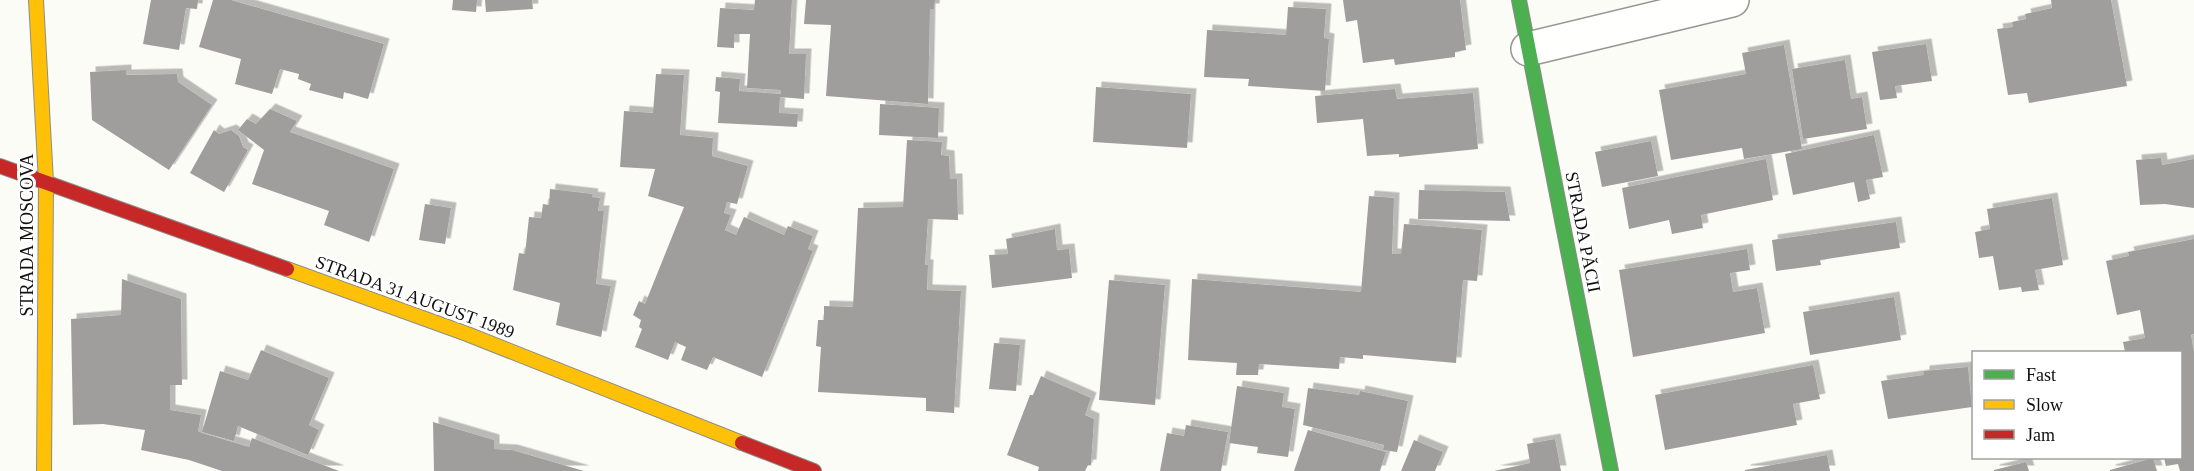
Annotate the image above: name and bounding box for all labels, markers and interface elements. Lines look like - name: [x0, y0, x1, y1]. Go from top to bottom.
- street label: STRADA MOSCOVA: [17, 153, 37, 317]
- street label: STRADA PĂCII: [1561, 170, 1605, 294]
- street label: STRADA 31 AUGUST 1989: [313, 252, 517, 342]
- legend: [1972, 351, 2182, 459]
- text: Fast: [2026, 365, 2056, 385]
- text: Slow: [2026, 395, 2063, 415]
- text: Jam: [2026, 425, 2055, 445]

